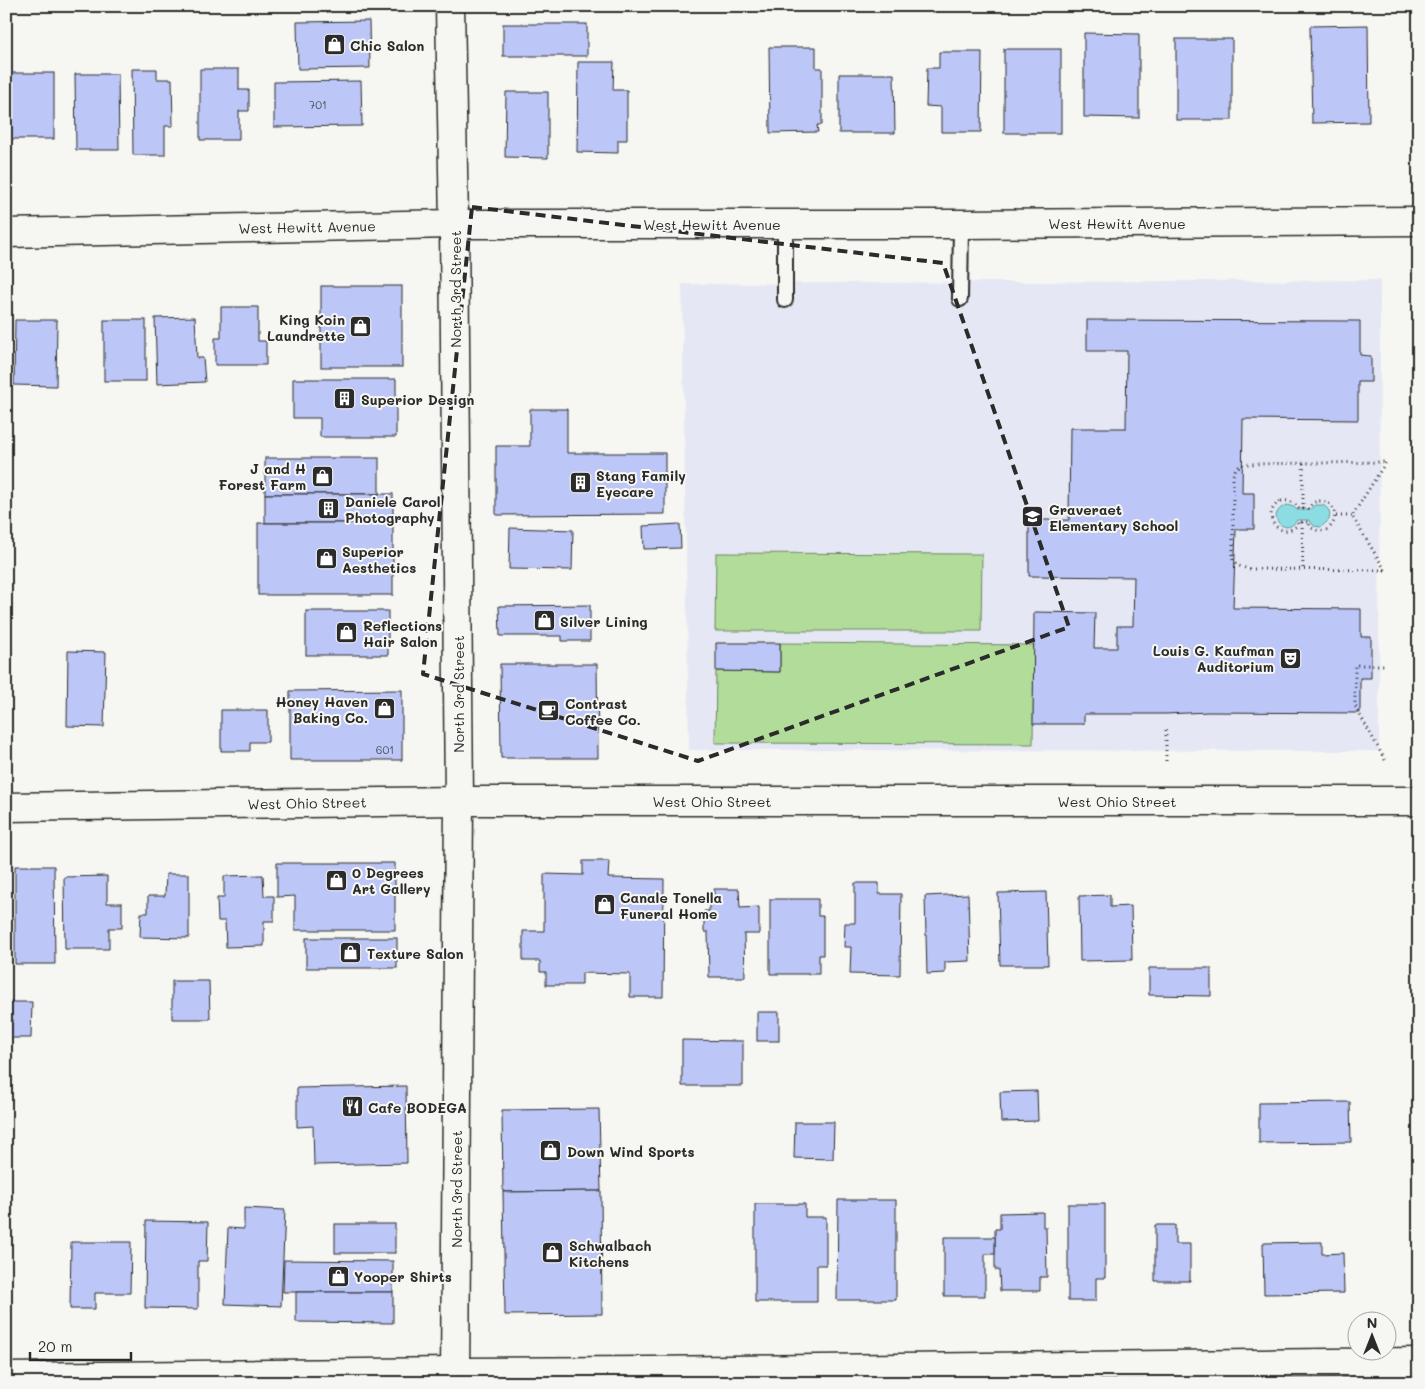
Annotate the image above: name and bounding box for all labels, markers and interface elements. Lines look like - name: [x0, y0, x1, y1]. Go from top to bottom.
- shop icon: Chic Salon: [322, 33, 346, 57]
- place label: Chic Salon: [350, 36, 424, 55]
- house number: 701: [309, 97, 327, 112]
- street label: West Hewitt Avenue: [1048, 214, 1186, 233]
- street label: West Hewitt Avenue: [643, 215, 781, 234]
- street label: West Hewitt Avenue: [238, 216, 376, 238]
- street label: North 3rd Street: [446, 230, 465, 348]
- place label: King Koin Laundrette: [267, 310, 345, 345]
- shop icon: King Koin Laundrette: [349, 315, 373, 339]
- building icon: Superior Design: [333, 387, 357, 411]
- place label: Superior Design: [361, 390, 474, 409]
- place label: J and H Forest Farm: [219, 459, 306, 494]
- shop icon: J and H Forest Farm: [310, 464, 334, 488]
- place label: Stang Family Eyecare: [596, 466, 686, 501]
- building icon: Stang Family Eyecare: [568, 471, 592, 495]
- place label: Daniele Carol Photography: [345, 492, 440, 527]
- building icon: Daniele Carol Photography: [317, 497, 341, 521]
- place label: Graveraet Elementary School: [1049, 500, 1178, 535]
- school or university icon: Graveraet Elementary School: [1021, 505, 1045, 529]
- place label: Superior Aesthetics: [342, 542, 416, 577]
- shop icon: Superior Aesthetics: [314, 547, 338, 571]
- shop icon: Silver Lining: [532, 609, 556, 633]
- place label: Silver Lining: [560, 612, 648, 631]
- place label: Reflections Hair Salon: [363, 616, 442, 651]
- shop icon: Reflections Hair Salon: [335, 621, 359, 645]
- street label: North 3rd Street: [449, 635, 468, 753]
- place label: Louis G. Kaufman Auditorium: [1153, 641, 1274, 676]
- theatre icon: Louis G. Kaufman Auditorium: [1278, 646, 1302, 670]
- place label: Honey Haven Baking Co.: [275, 692, 368, 727]
- place label: Contrast Coffee Co.: [565, 694, 641, 729]
- shop icon: Honey Haven Baking Co.: [372, 697, 396, 721]
- cafe icon: Contrast Coffee Co.: [537, 699, 561, 723]
- house number: 601: [376, 742, 394, 757]
- street label: West Ohio Street: [247, 792, 367, 814]
- street label: West Ohio Street: [652, 792, 772, 811]
- street label: West Ohio Street: [1057, 792, 1177, 811]
- place label: 0 Degrees Art Gallery: [352, 863, 431, 898]
- shop icon: 0 Degrees Art Gallery: [324, 868, 348, 892]
- place label: Canale Tonella Funeral Home: [620, 888, 722, 923]
- shop icon: Canale Tonella Funeral Home: [592, 893, 616, 917]
- shop icon: Texture Salon: [339, 941, 363, 965]
- place label: Texture Salon: [367, 944, 464, 963]
- restaurant icon: Cafe BODEGA: [340, 1095, 364, 1119]
- place label: Cafe BODEGA: [368, 1098, 467, 1117]
- street label: North 3rd Street: [447, 1130, 466, 1248]
- shop icon: Down Wind Sports: [539, 1139, 563, 1163]
- place label: Down Wind Sports: [567, 1142, 695, 1161]
- place label: Schwalbach Kitchens: [569, 1236, 651, 1271]
- shop icon: Schwalbach Kitchens: [541, 1241, 565, 1265]
- shop icon: Yooper Shirts: [326, 1264, 350, 1288]
- place label: Yooper Shirts: [354, 1267, 452, 1286]
- north arrow: [1348, 1312, 1398, 1362]
- text: N: [1367, 1313, 1377, 1332]
- scale bar: [30, 1329, 131, 1361]
- text: 20 m: [38, 1336, 72, 1356]

